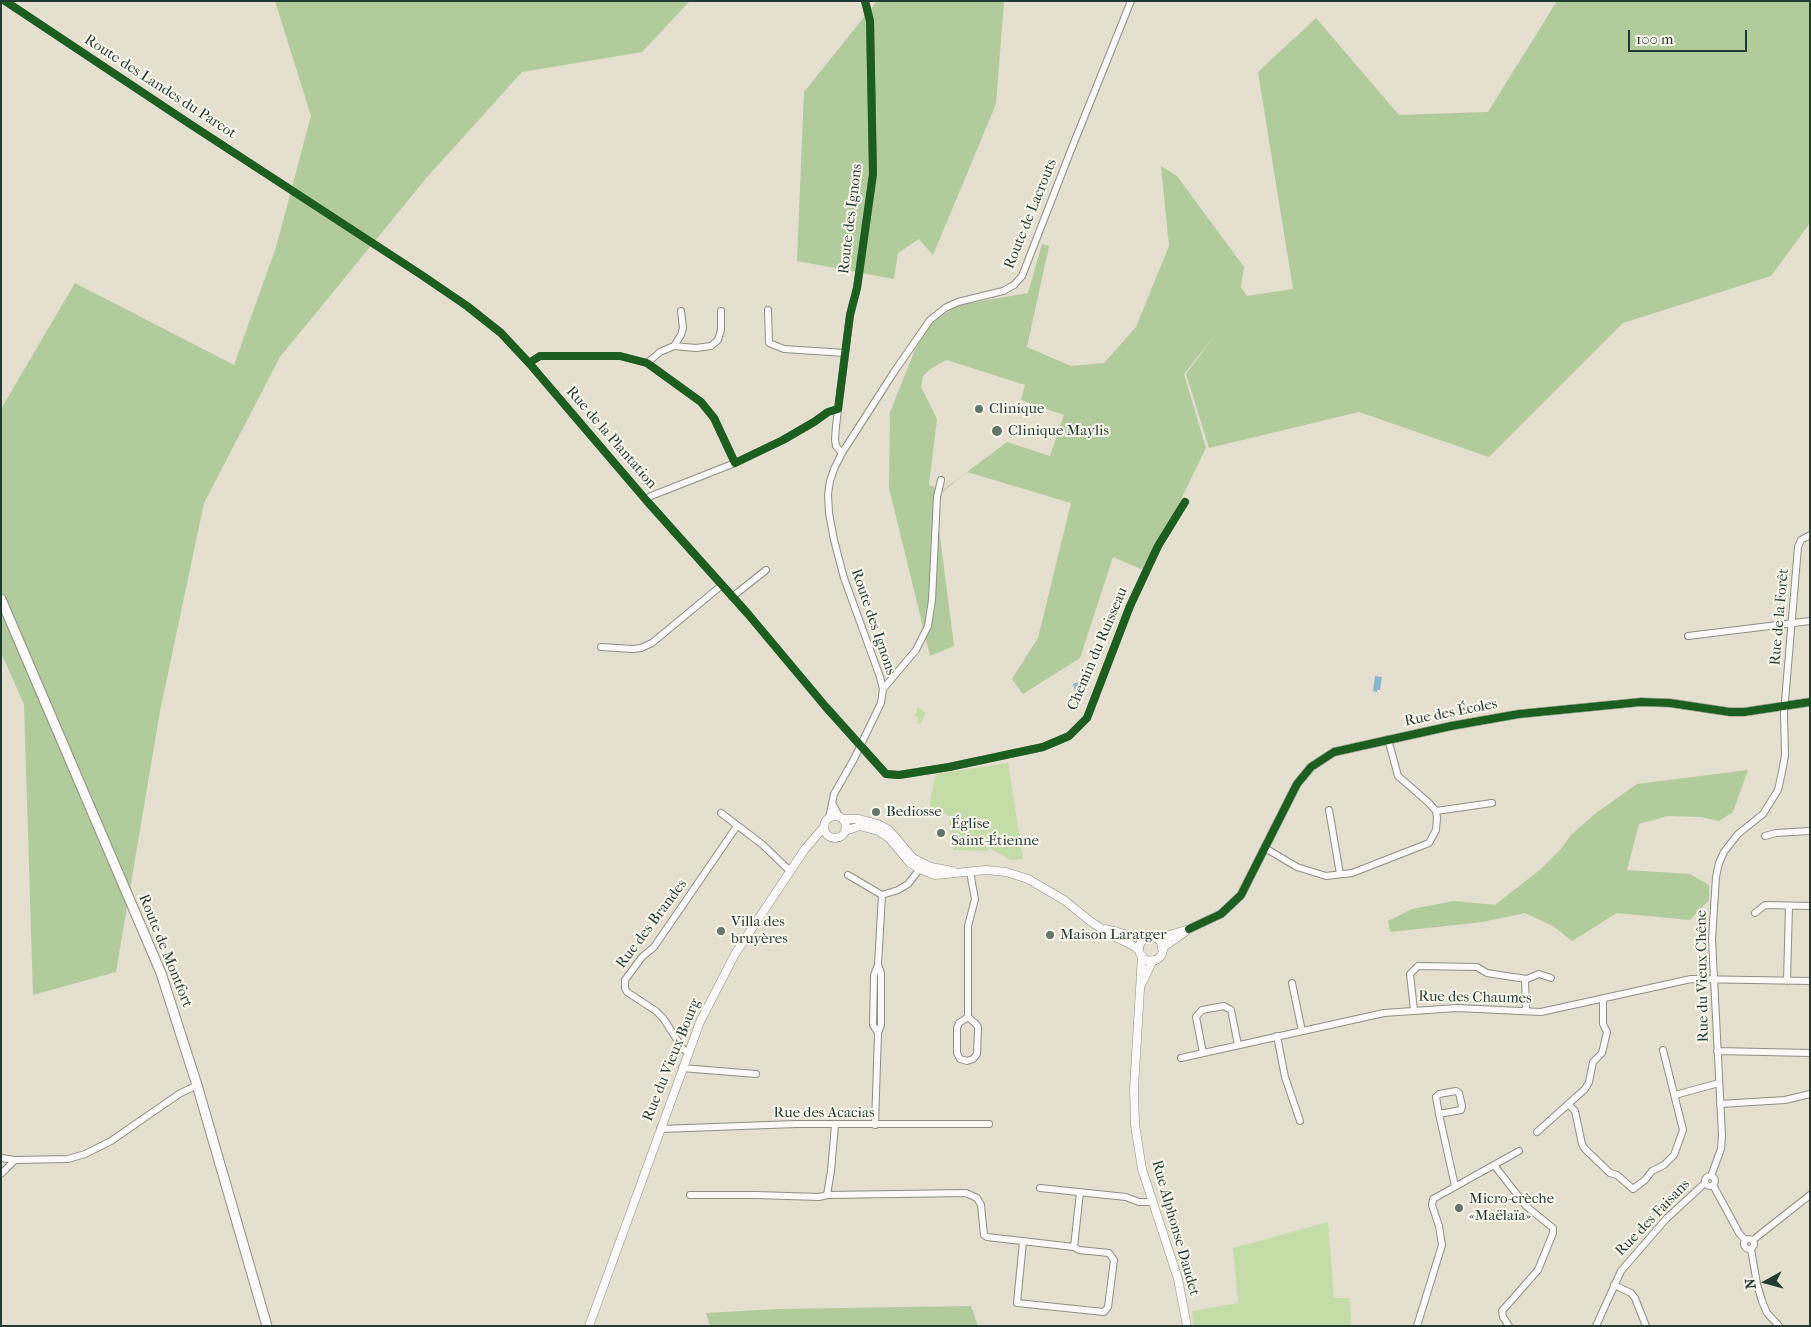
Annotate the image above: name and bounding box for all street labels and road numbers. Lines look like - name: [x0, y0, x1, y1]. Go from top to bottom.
- street label: Route des Landes du Parcot: [81, 31, 239, 143]
- street label: Route de Lacrouts: [1001, 156, 1061, 272]
- street label: Route des Ignons: [835, 163, 867, 275]
- street label: Rue de la Plantation: [562, 383, 660, 493]
- street label: Route des Ignons: [846, 567, 900, 677]
- street label: Rue de la Forêt: [1767, 568, 1793, 666]
- street label: Chemin du Ruisseau: [1064, 585, 1132, 713]
- street label: Rue des Écoles: [1403, 695, 1499, 731]
- street label: Rue des Brandes: [613, 876, 691, 972]
- street label: Route de Montfort: [134, 892, 196, 1010]
- street label: Rue du Vieux Chêne: [1693, 910, 1713, 1042]
- street label: Rue des Chaumes: [1418, 988, 1532, 1008]
- street label: Rue du Vieux Bourg: [639, 996, 705, 1124]
- street label: Rue des Acacias: [774, 1104, 874, 1122]
- street label: Rue Alphonse Daudet: [1147, 1158, 1203, 1298]
- street label: Rue des Faisans: [1612, 1176, 1694, 1260]

